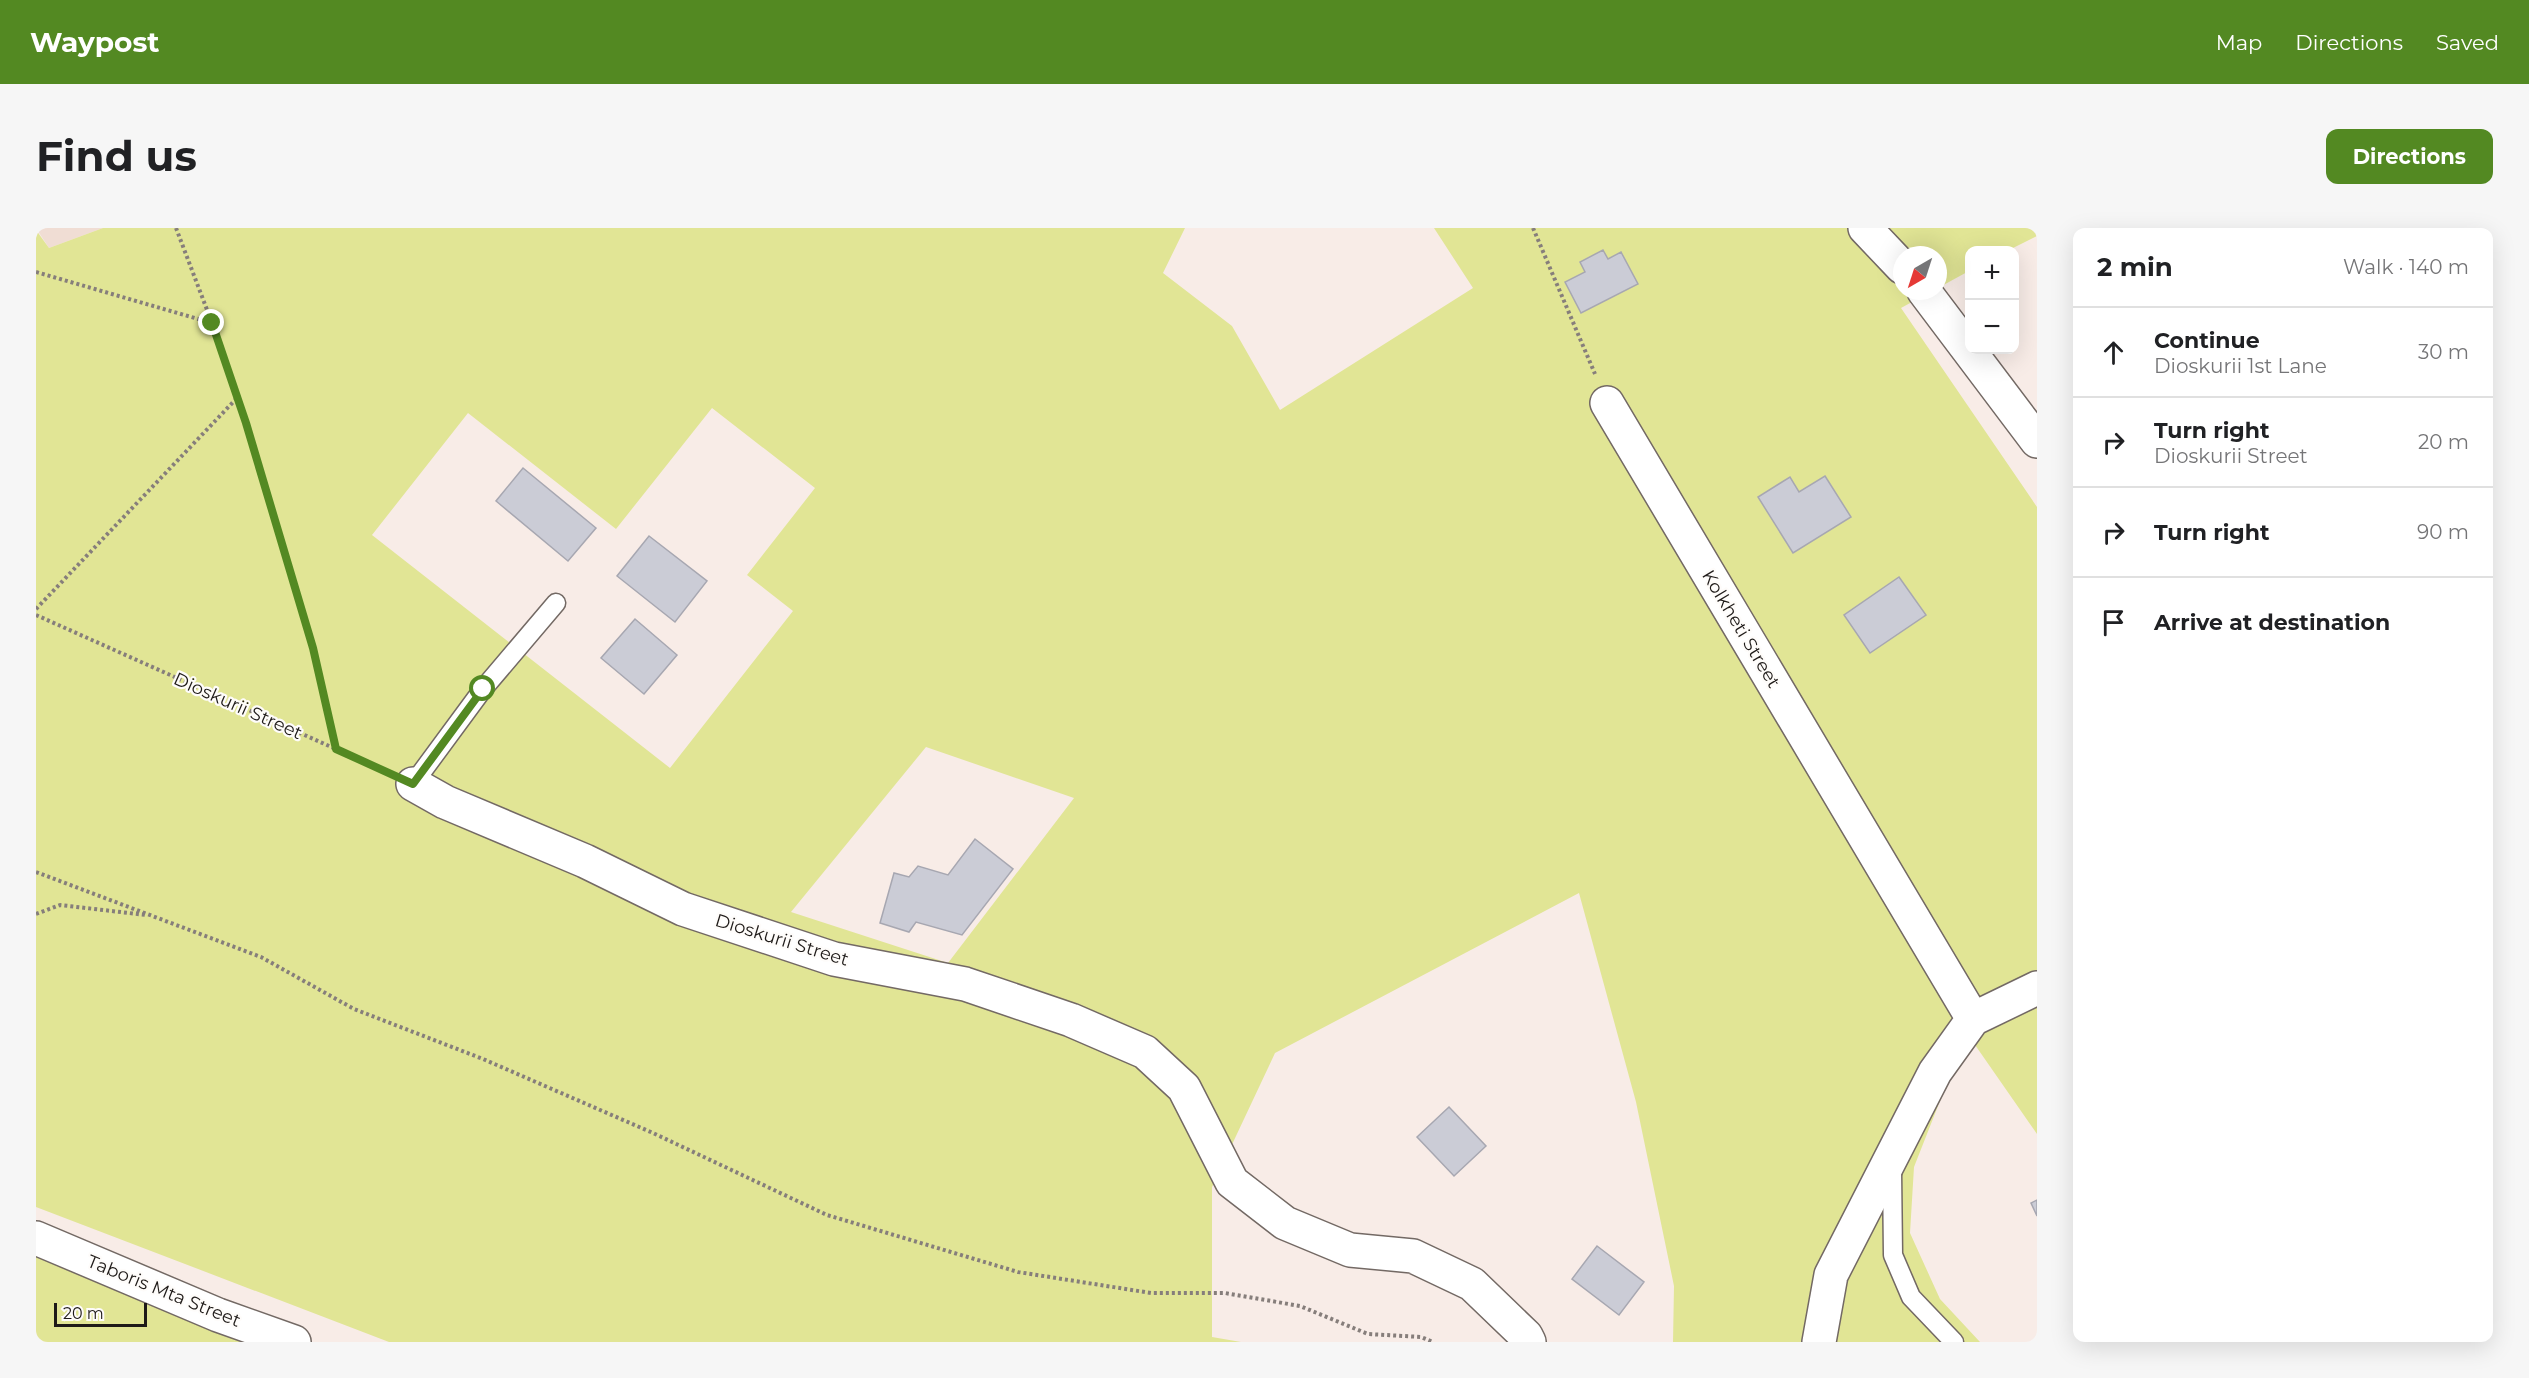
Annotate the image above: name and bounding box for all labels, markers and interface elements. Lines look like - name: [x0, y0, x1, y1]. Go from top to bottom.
- text: Waypost: [30, 25, 160, 59]
- text: Map: [2216, 30, 2262, 55]
- text: Directions: [2295, 30, 2403, 55]
- text: Saved: [2436, 30, 2499, 55]
- button: Directions: [2326, 129, 2493, 184]
- text: Find us: [36, 130, 197, 182]
- north arrow: [1893, 246, 1947, 300]
- map controls: [1965, 246, 2019, 354]
- button: +: [1965, 246, 2019, 300]
- text: 2 min: [2097, 251, 2173, 283]
- text: Walk · 140 m: [2343, 255, 2469, 279]
- button: −: [1965, 300, 2019, 354]
- route end: [198, 309, 224, 335]
- text: Continue: [2154, 327, 2260, 354]
- icon: ahead: [2097, 336, 2130, 369]
- text: 30 m: [2418, 340, 2469, 364]
- text: Dioskurii 1st Lane: [2154, 354, 2327, 378]
- text: Turn right: [2154, 417, 2269, 444]
- icon: right: [2097, 426, 2130, 459]
- text: 20 m: [2418, 430, 2469, 454]
- text: Dioskurii Street: [2154, 444, 2308, 468]
- icon: right: [2097, 516, 2130, 549]
- text: Turn right: [2154, 519, 2269, 546]
- text: 90 m: [2417, 520, 2469, 544]
- street label: Kolkheti Street: [1697, 566, 1785, 692]
- icon: arrive: [2097, 606, 2130, 639]
- text: Arrive at destination: [2154, 609, 2390, 636]
- street label: Dioskurii Street: [170, 668, 306, 744]
- route start: [469, 675, 495, 701]
- street label: Dioskurii Street: [713, 909, 851, 971]
- street label: Taboris Mta Street: [84, 1250, 244, 1332]
- scale bar: [54, 1300, 147, 1328]
- text: 20 m: [63, 1304, 104, 1323]

